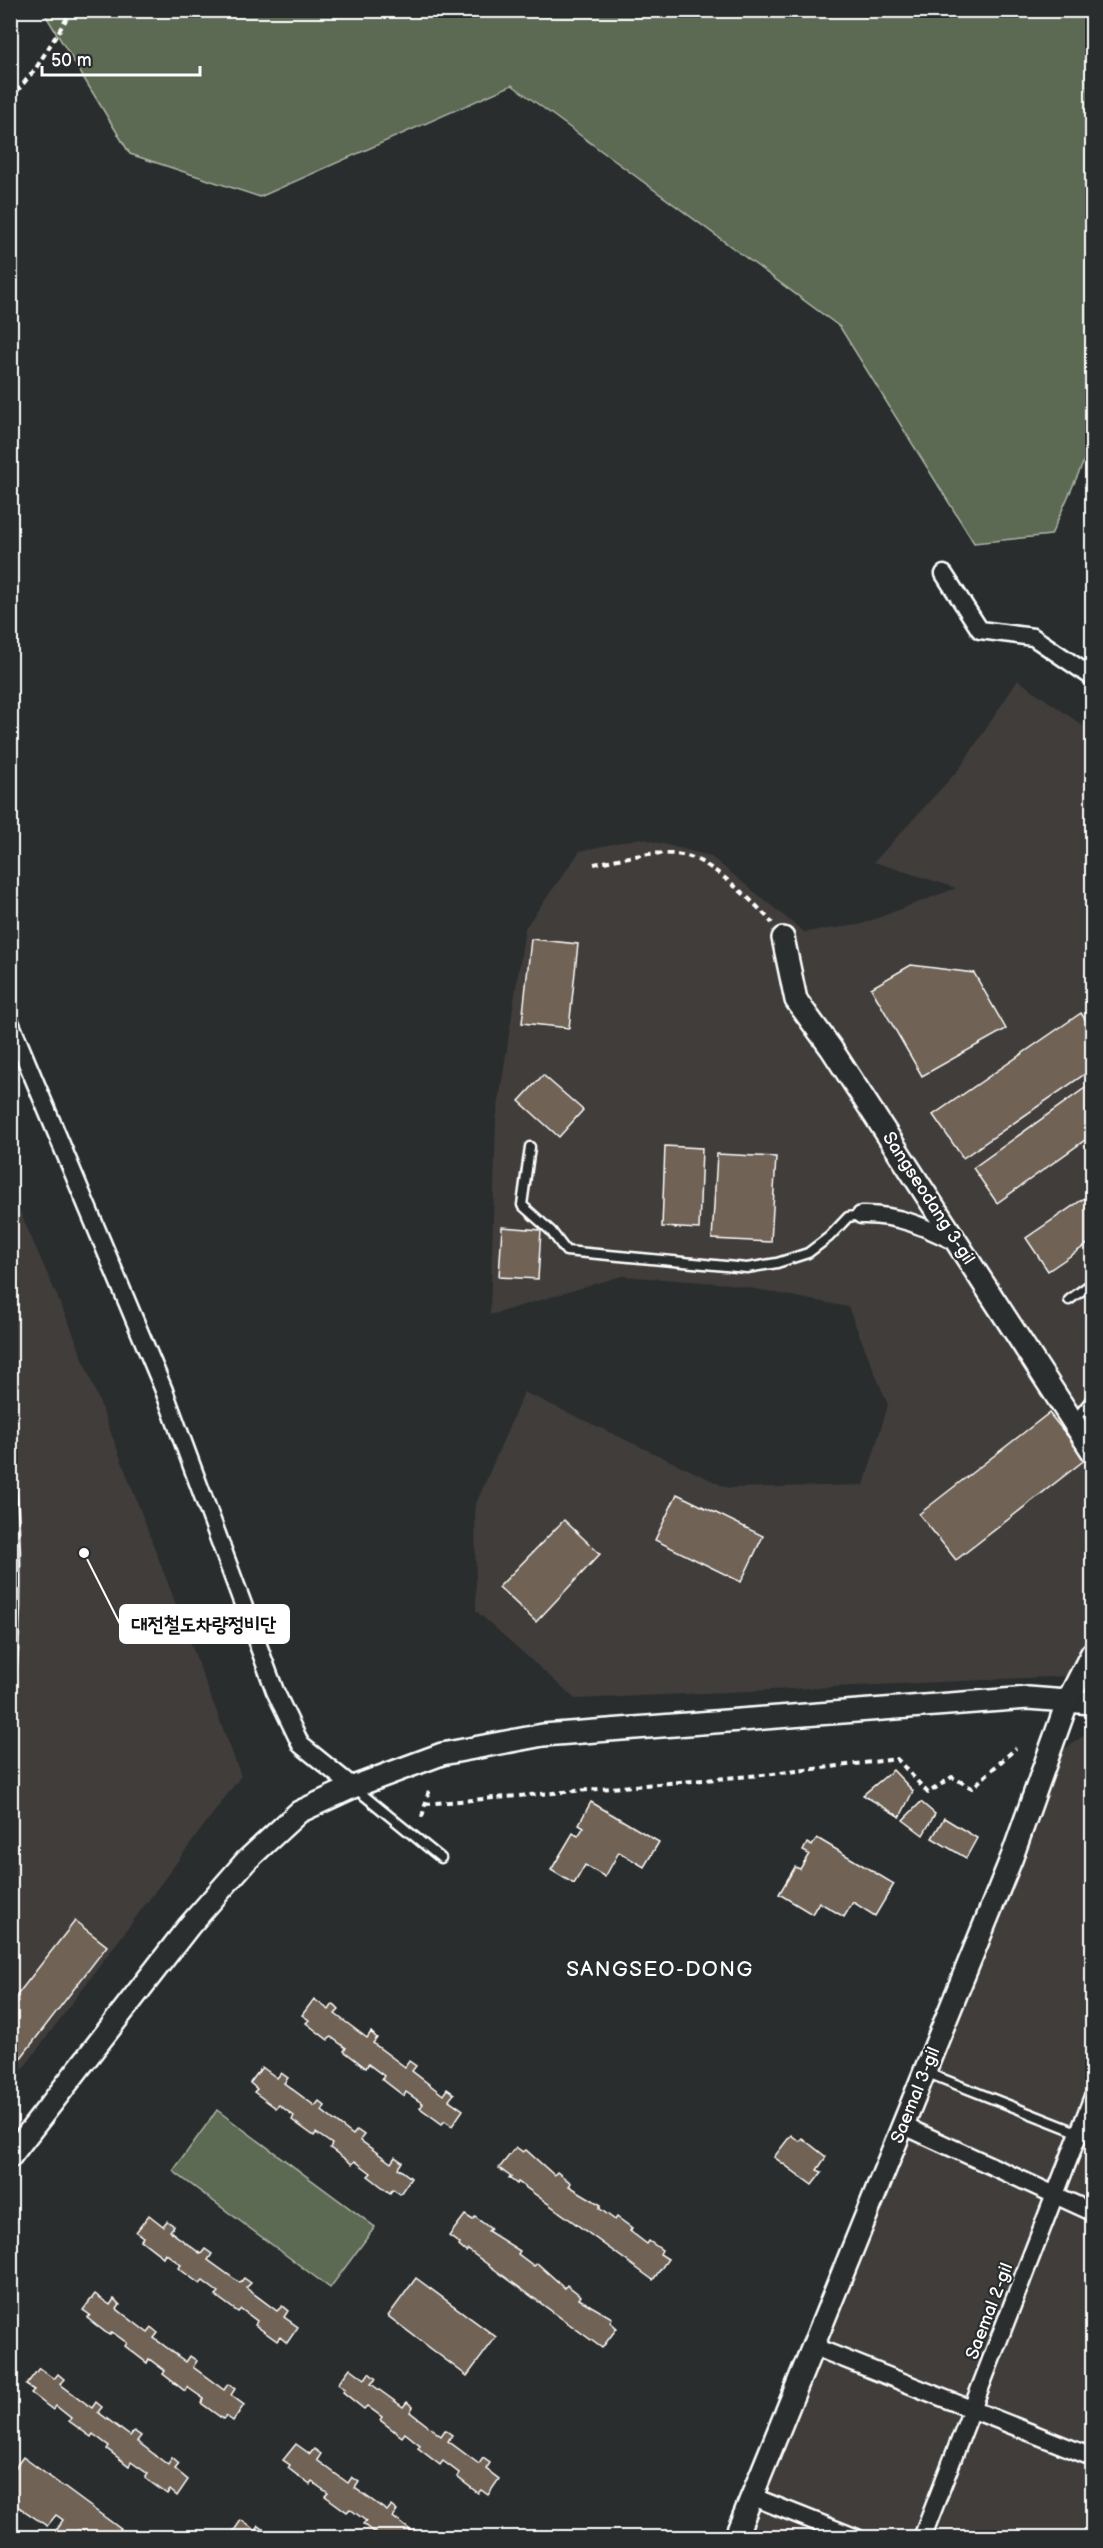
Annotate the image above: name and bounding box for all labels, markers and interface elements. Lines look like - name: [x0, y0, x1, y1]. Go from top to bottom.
- scale bar: [42, 39, 200, 77]
- text: 50 m: [51, 50, 92, 71]
- street label: Sangseodang 3-gil: [878, 1128, 979, 1268]
- callout: 대전철도차량정비단: [120, 1605, 289, 1643]
- text: 대전철도차량정비단: [132, 1613, 276, 1637]
- district label: SANGSEO-DONG: [566, 1957, 754, 1982]
- street label: Saemal 3-gil: [887, 2044, 944, 2146]
- street label: Saemal 2-gil: [961, 2260, 1017, 2362]

